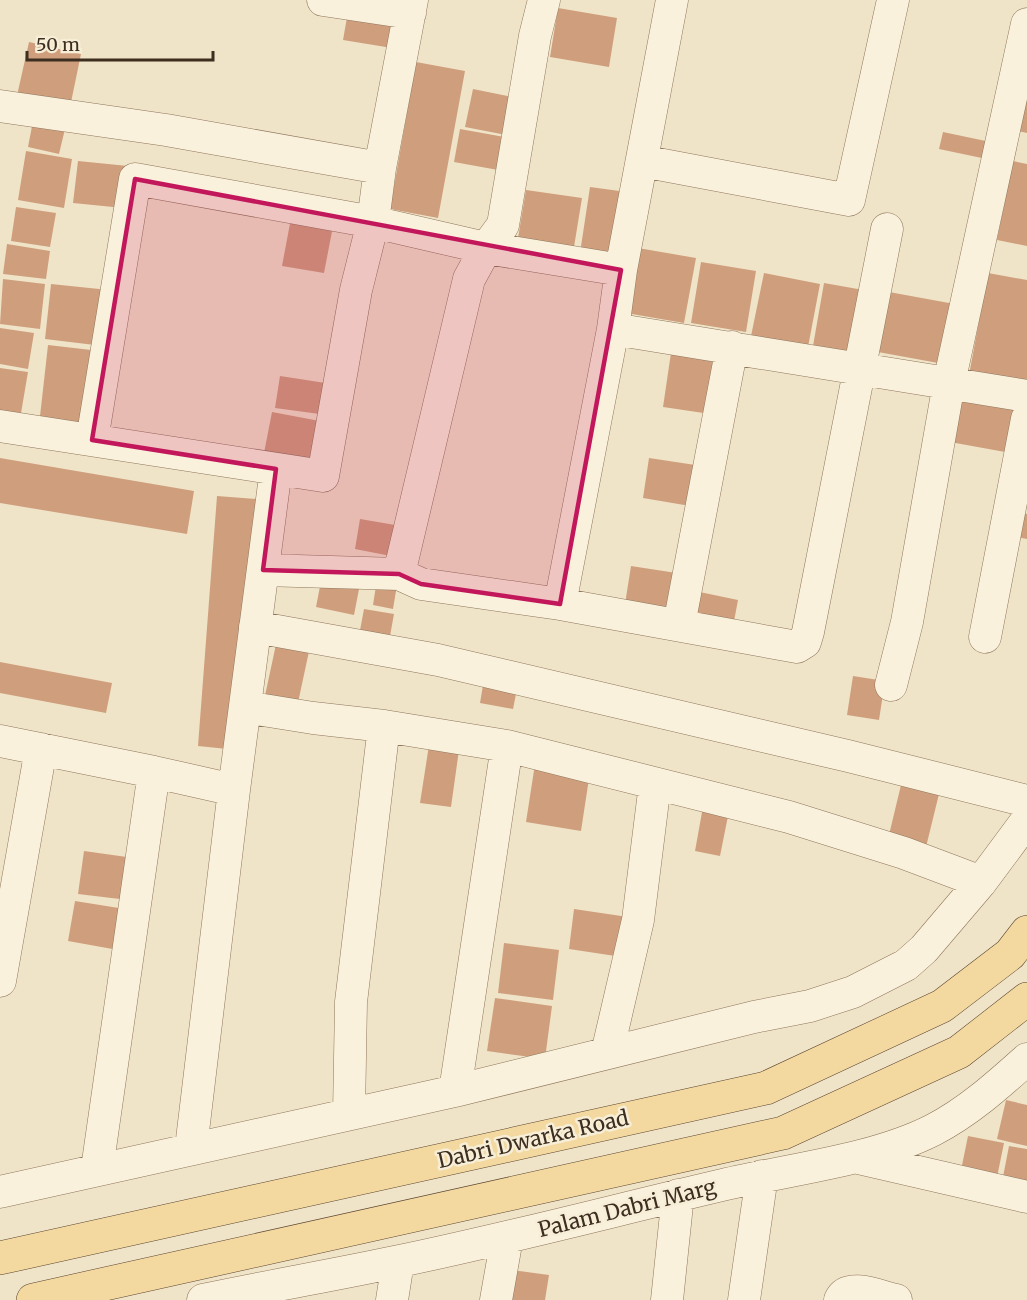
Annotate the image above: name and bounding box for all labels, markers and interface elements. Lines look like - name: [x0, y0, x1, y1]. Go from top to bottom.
- scale bar: [27, 24, 213, 62]
- text: 50 m: [36, 33, 80, 56]
- street label: Dabri Dwarka Road: [435, 1104, 632, 1174]
- street label: Palam Dabri Marg: [535, 1173, 719, 1243]

